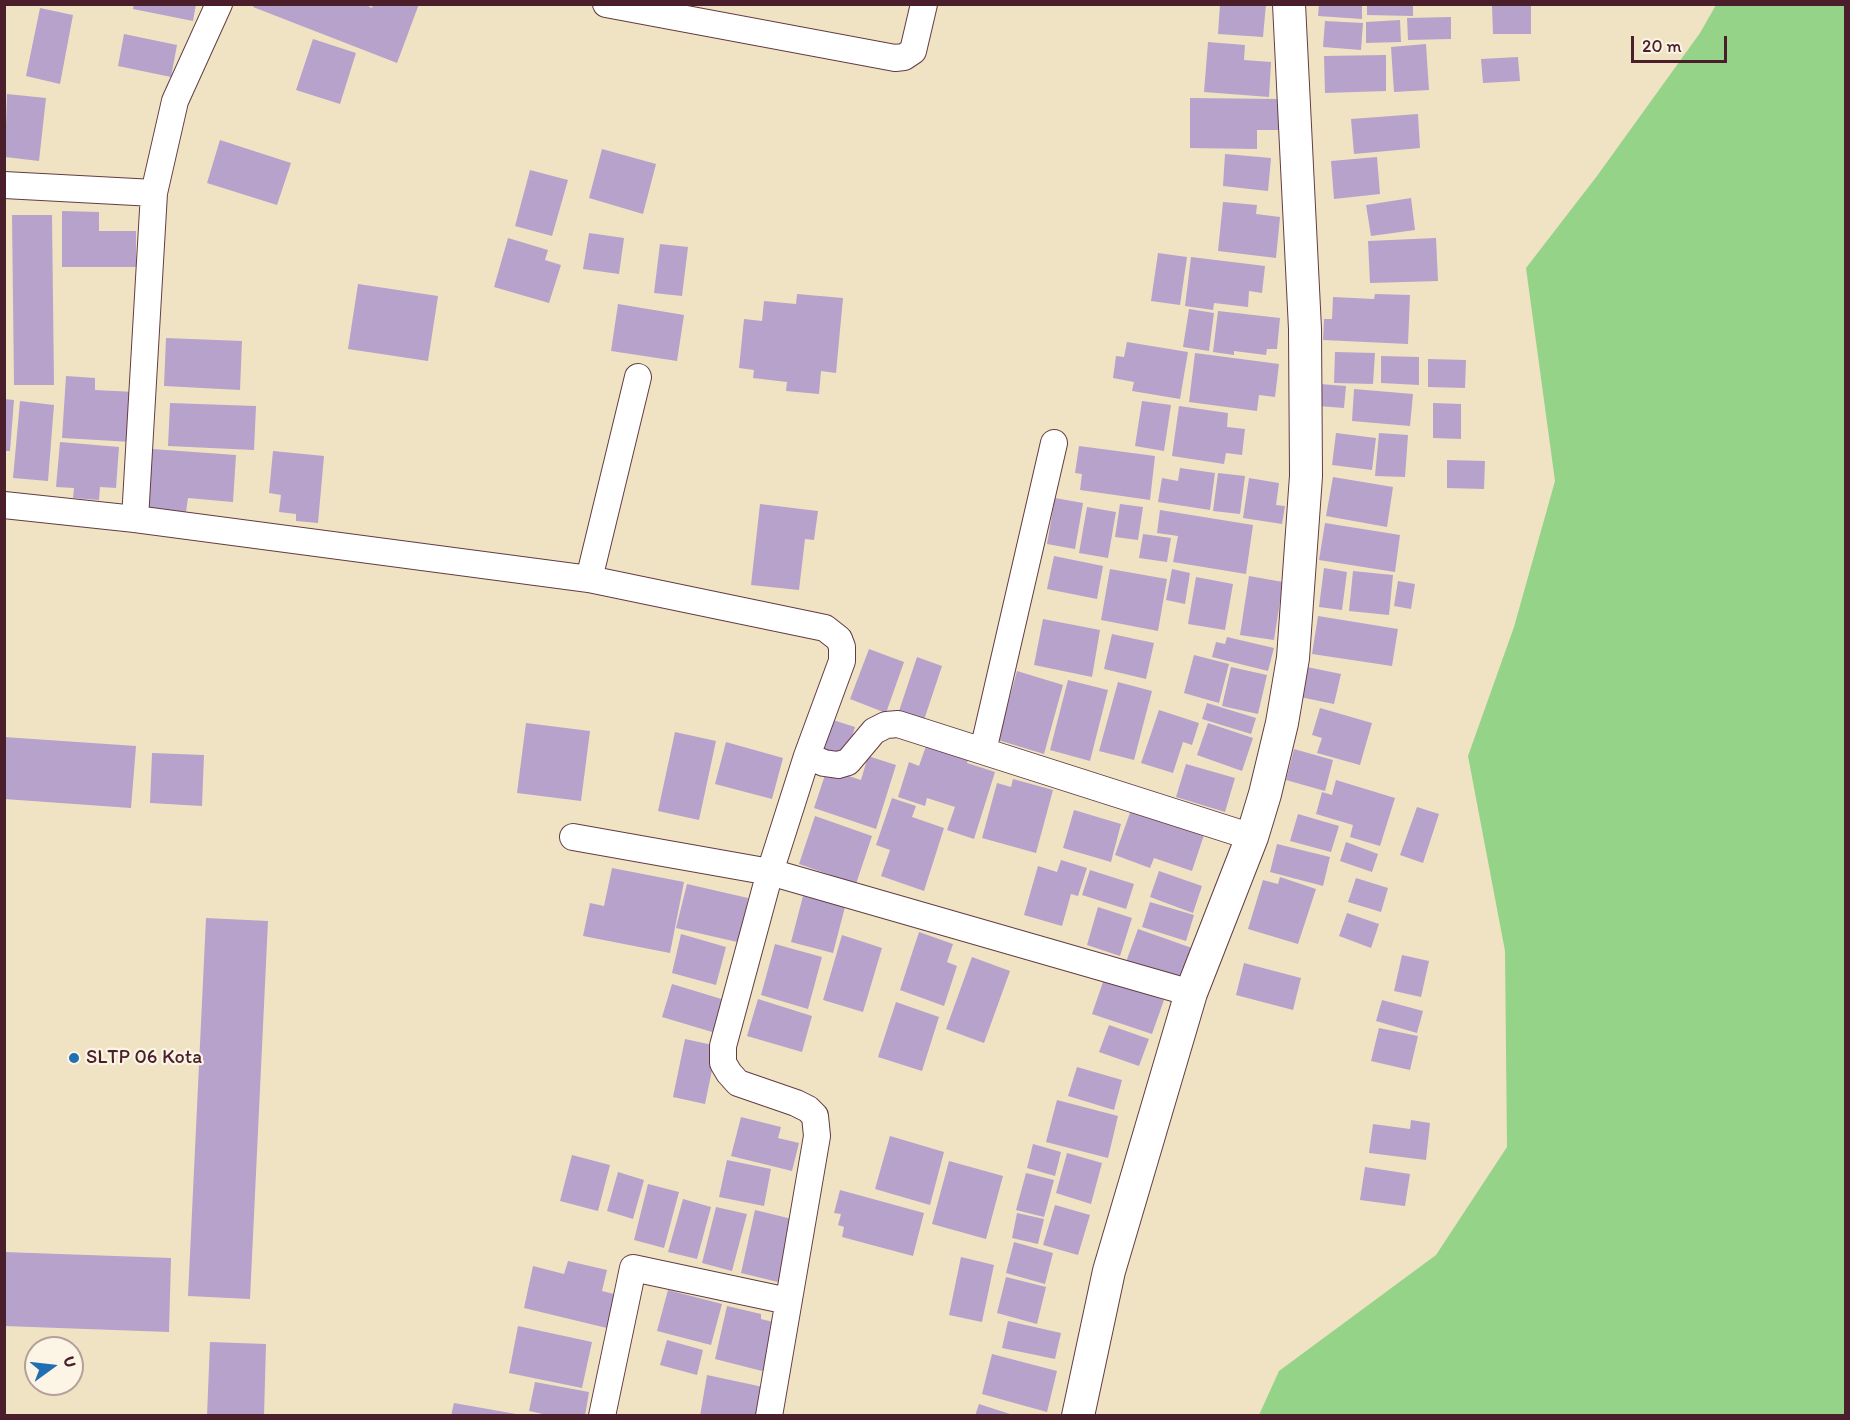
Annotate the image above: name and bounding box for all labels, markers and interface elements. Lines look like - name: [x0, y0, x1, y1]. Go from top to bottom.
- scale bar: [1634, 24, 1730, 62]
- text: 20 m: [1642, 35, 1682, 57]
- place label: SLTP 06 Kota: [86, 1046, 202, 1070]
- marker: SLTP 06 Kota: [67, 1051, 81, 1065]
- north arrow: [24, 1336, 84, 1396]
- text: U: [59, 1354, 80, 1369]

